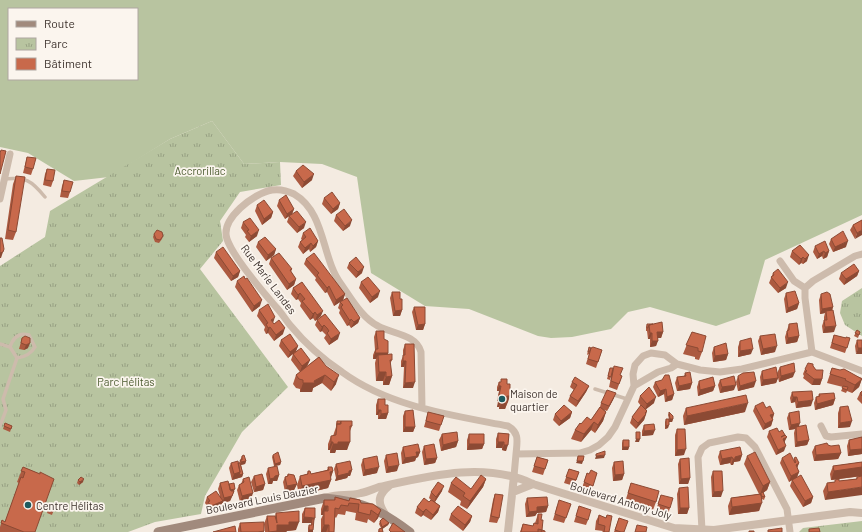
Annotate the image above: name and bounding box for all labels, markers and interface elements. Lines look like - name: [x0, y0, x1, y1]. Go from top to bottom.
- legend: [8, 8, 138, 80]
- text: Route: [44, 16, 75, 30]
- text: Parc: [44, 36, 68, 50]
- text: Bâtiment: [44, 56, 92, 70]
- park label: Accrorillac: [174, 164, 226, 177]
- street label: Rue Marie Landes: [239, 242, 299, 316]
- park label: Parc Hélitas: [97, 375, 155, 388]
- place label: Maison de quartier: [510, 387, 558, 413]
- marker: Maison de quartier: [497, 394, 507, 404]
- street label: Boulevard Antony Joly: [569, 478, 673, 522]
- street label: Boulevard Louis Dauzier: [205, 482, 319, 516]
- place label: Centre Hélitas: [36, 499, 104, 512]
- marker: Centre Hélitas: [23, 500, 33, 510]

